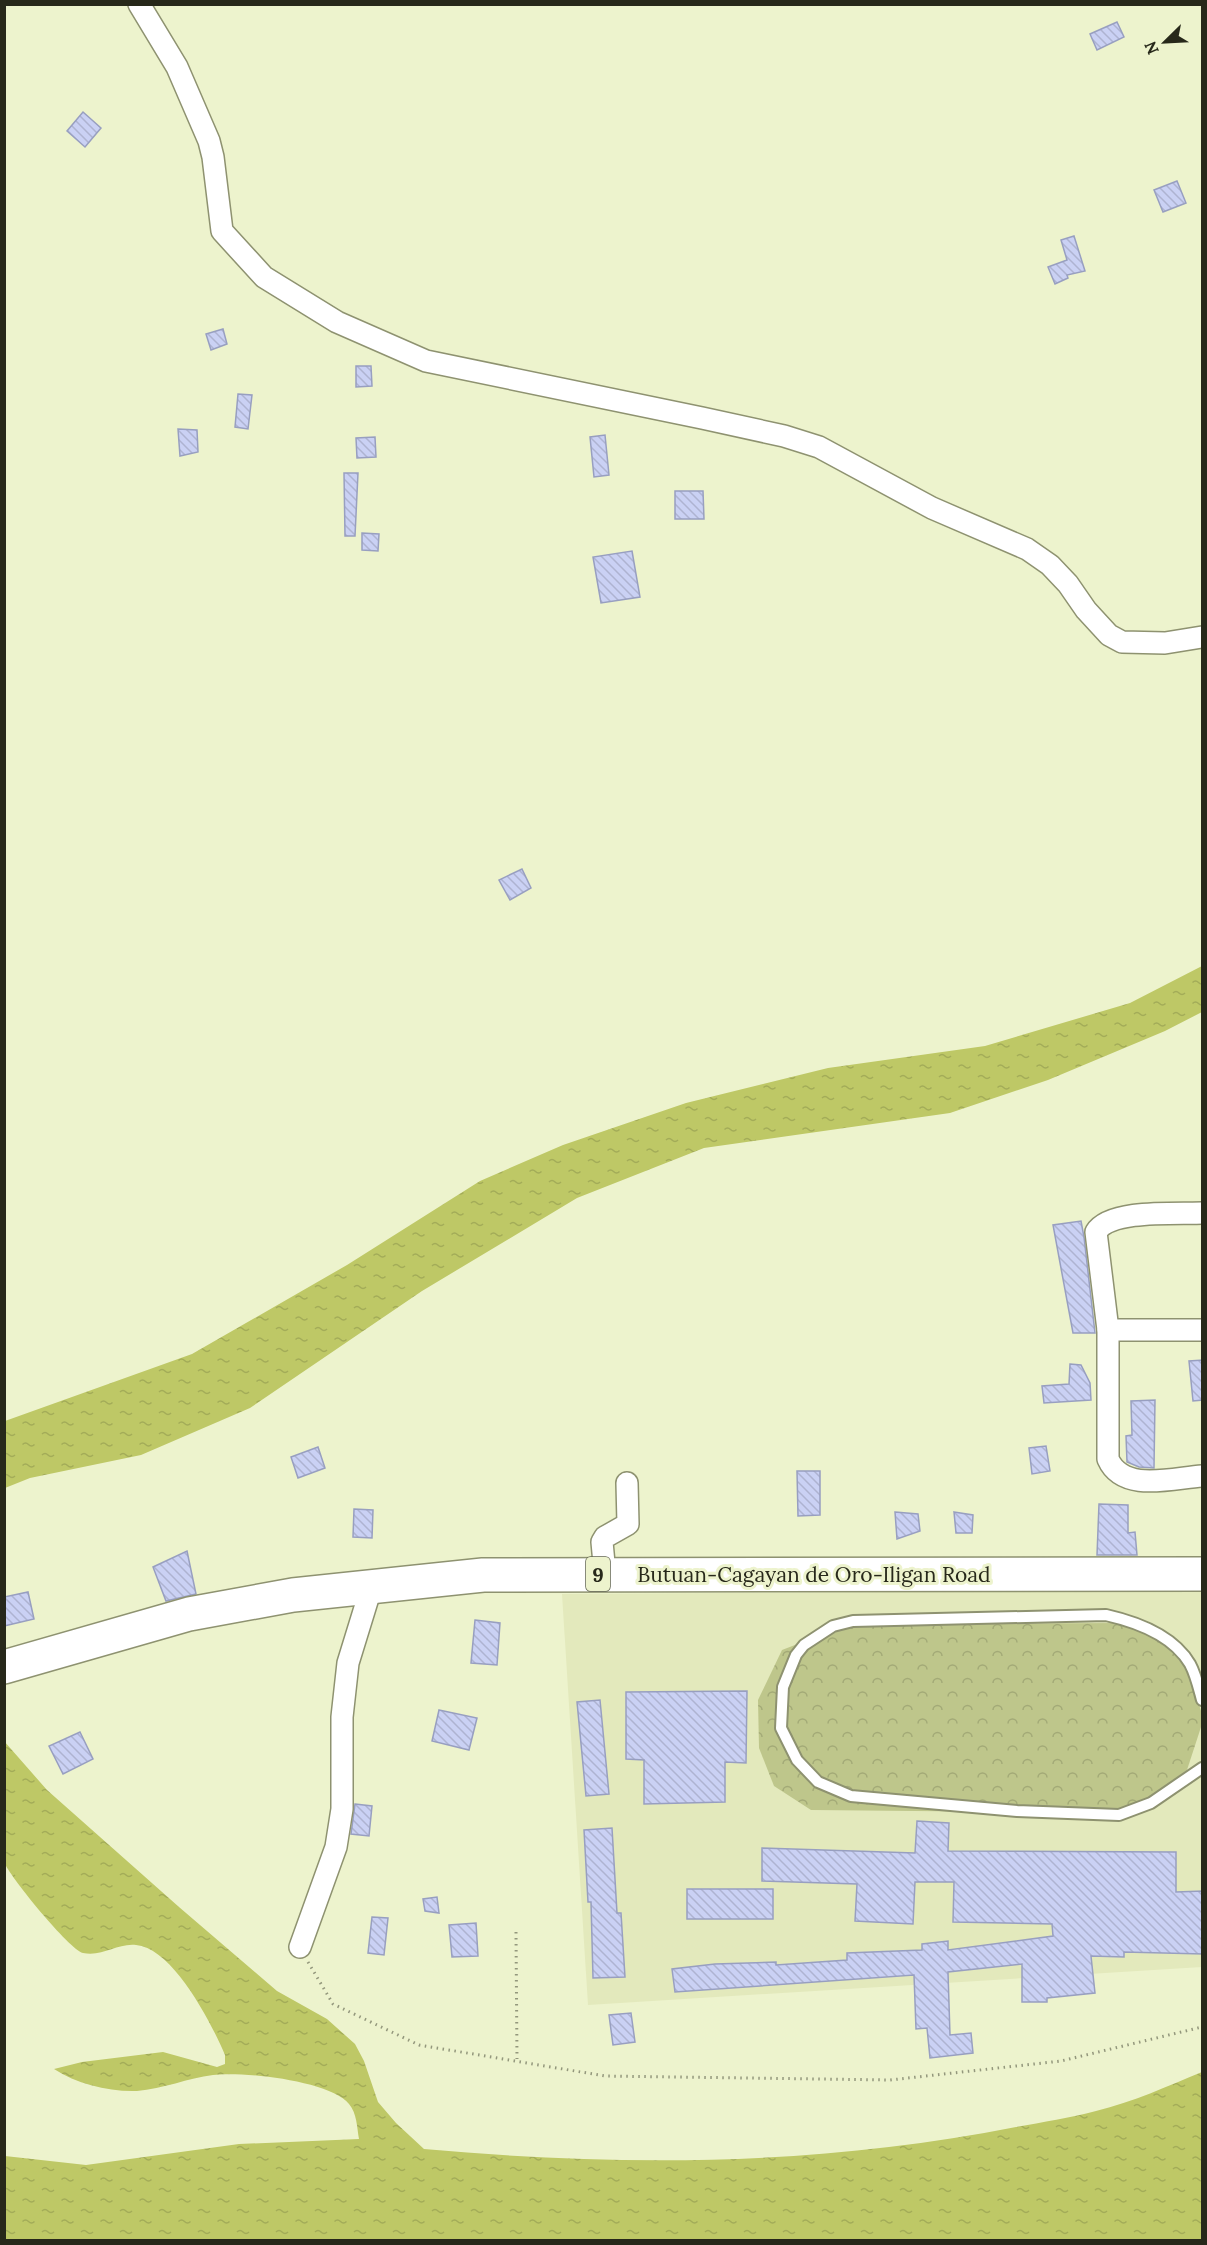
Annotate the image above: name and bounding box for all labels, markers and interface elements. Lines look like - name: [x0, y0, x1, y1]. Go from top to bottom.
- north arrow: [1135, 12, 1195, 72]
- text: N: [1140, 38, 1163, 58]
- road number: 9: [586, 1557, 610, 1591]
- street label: Butuan-Cagayan de Oro-Iligan Road: [637, 1561, 991, 1588]

